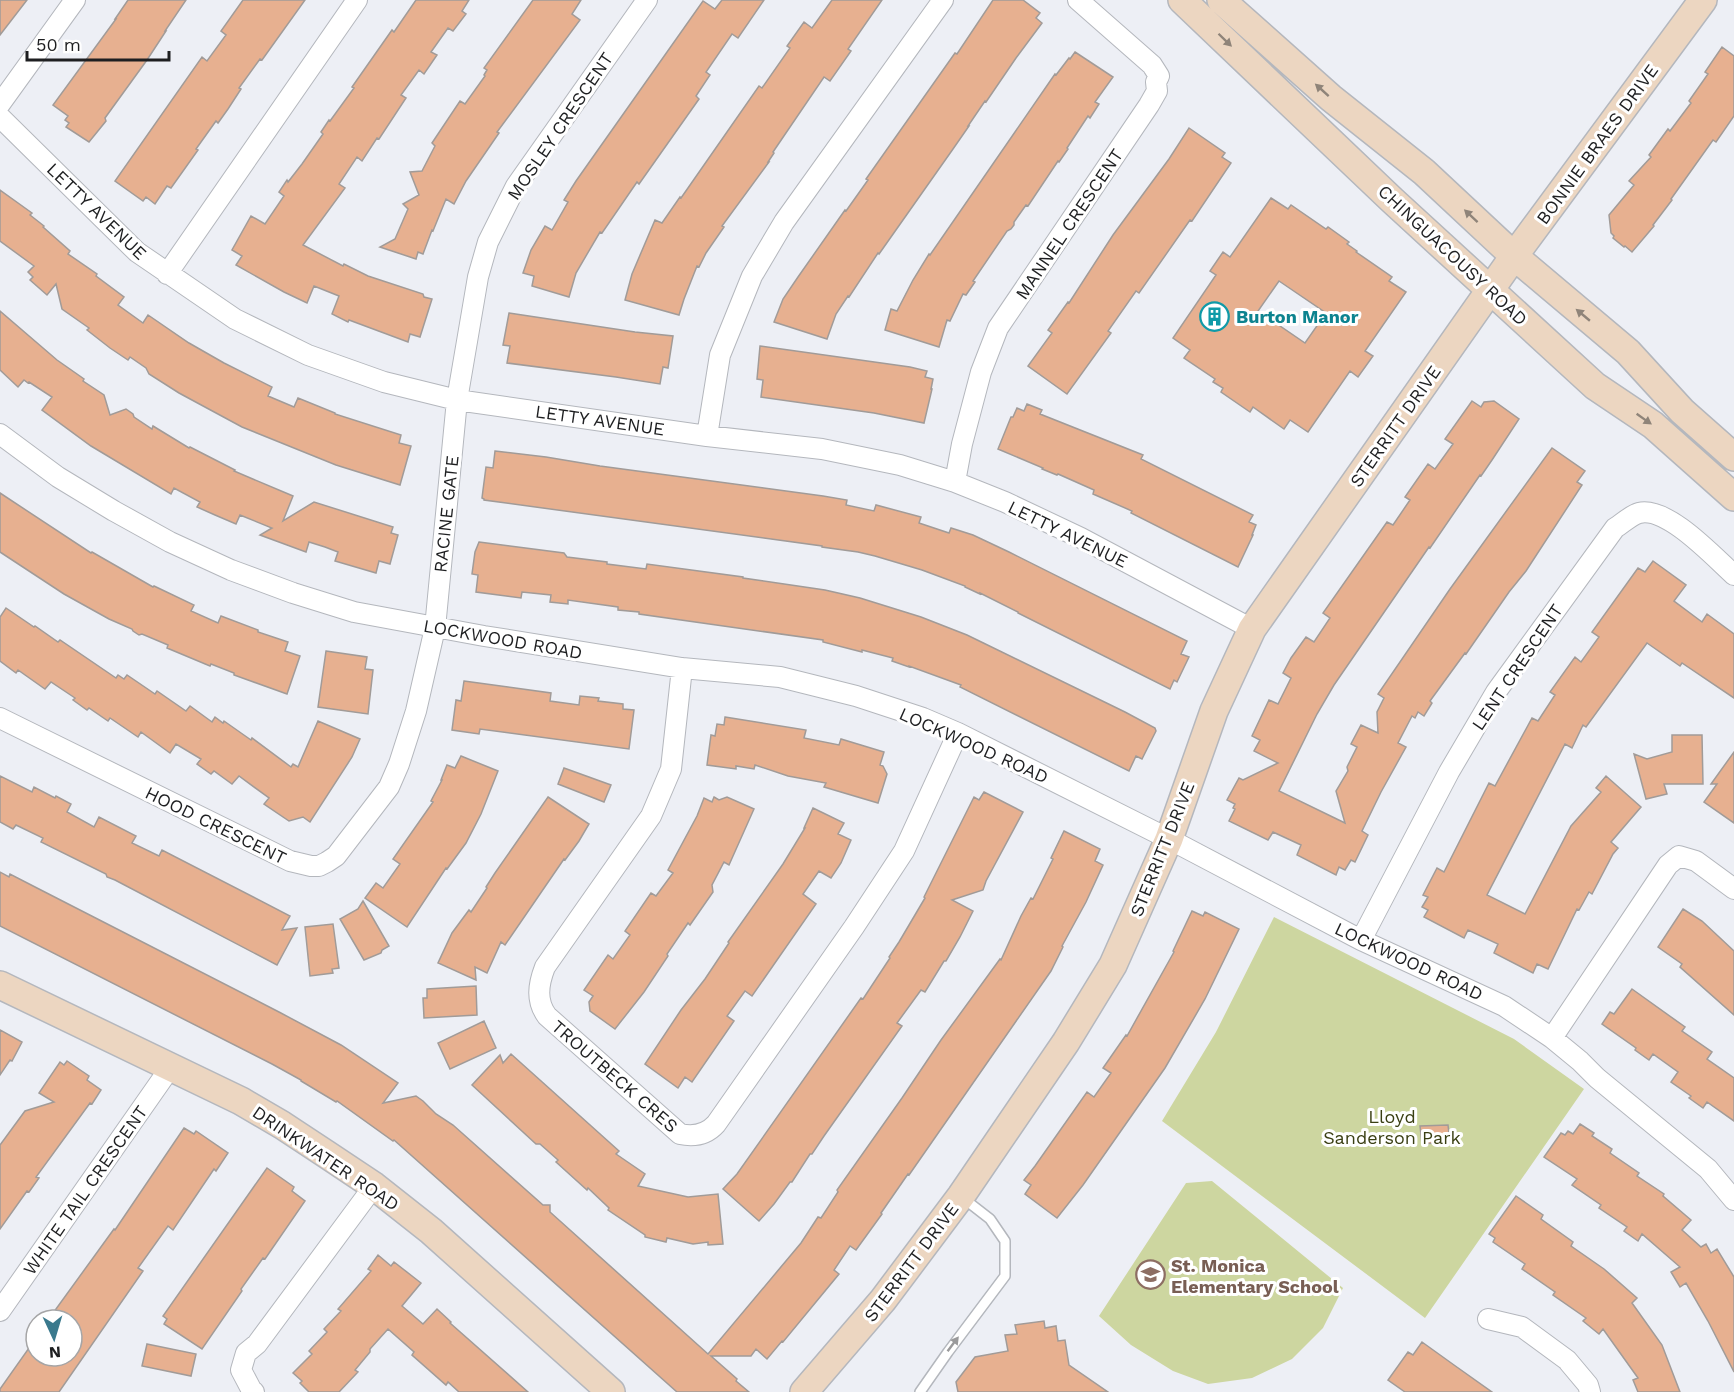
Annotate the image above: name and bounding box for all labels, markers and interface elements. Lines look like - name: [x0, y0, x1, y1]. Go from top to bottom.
- scale bar: [27, 24, 170, 62]
- one-way arrow: [1218, 33, 1233, 47]
- text: 50 m: [36, 34, 81, 55]
- street label: MOSLEY CRESCENT: [503, 48, 617, 204]
- street label: BONNIE BRAES DRIVE: [1532, 60, 1662, 228]
- one-way arrow: [1315, 84, 1330, 97]
- street label: MANNEL CRESCENT: [1011, 145, 1127, 303]
- street label: LETTY AVENUE: [43, 158, 151, 264]
- street label: CHINGUACOUSY ROAD: [1374, 180, 1532, 330]
- one-way arrow: [1464, 210, 1479, 223]
- building icon: Burton Manor: [1199, 300, 1231, 332]
- place label: Burton Manor: [1236, 306, 1359, 327]
- one-way arrow: [1575, 308, 1591, 321]
- street label: STERRITT DRIVE: [1345, 361, 1445, 491]
- street label: LETTY AVENUE: [534, 401, 666, 439]
- one-way arrow: [1635, 413, 1651, 425]
- street label: RACINE GATE: [429, 454, 463, 574]
- street label: LETTY AVENUE: [1005, 496, 1131, 572]
- street label: LENT CRESCENT: [1467, 600, 1567, 734]
- street label: LOCKWOOD ROAD: [422, 615, 584, 663]
- street label: LOCKWOOD ROAD: [896, 703, 1052, 787]
- street label: STERRITT DRIVE: [1125, 779, 1199, 919]
- street label: HOOD CRESCENT: [142, 782, 290, 868]
- street label: LOCKWOOD ROAD: [1332, 917, 1486, 1005]
- street label: TROUTBECK CRES: [548, 1016, 682, 1136]
- street label: WHITE TAIL CRESCENT: [18, 1101, 152, 1279]
- street label: DRINKWATER ROAD: [249, 1101, 403, 1215]
- park label: Lloyd Sanderson Park: [1323, 1106, 1461, 1148]
- street label: STERRITT DRIVE: [859, 1198, 963, 1326]
- place label: St. Monica Elementary School: [1171, 1255, 1339, 1297]
- school or university icon: St. Monica Elementary School: [1134, 1259, 1166, 1291]
- north arrow: [24, 1308, 84, 1368]
- one-way arrow: [947, 1337, 959, 1352]
- text: N: [48, 1343, 62, 1362]

